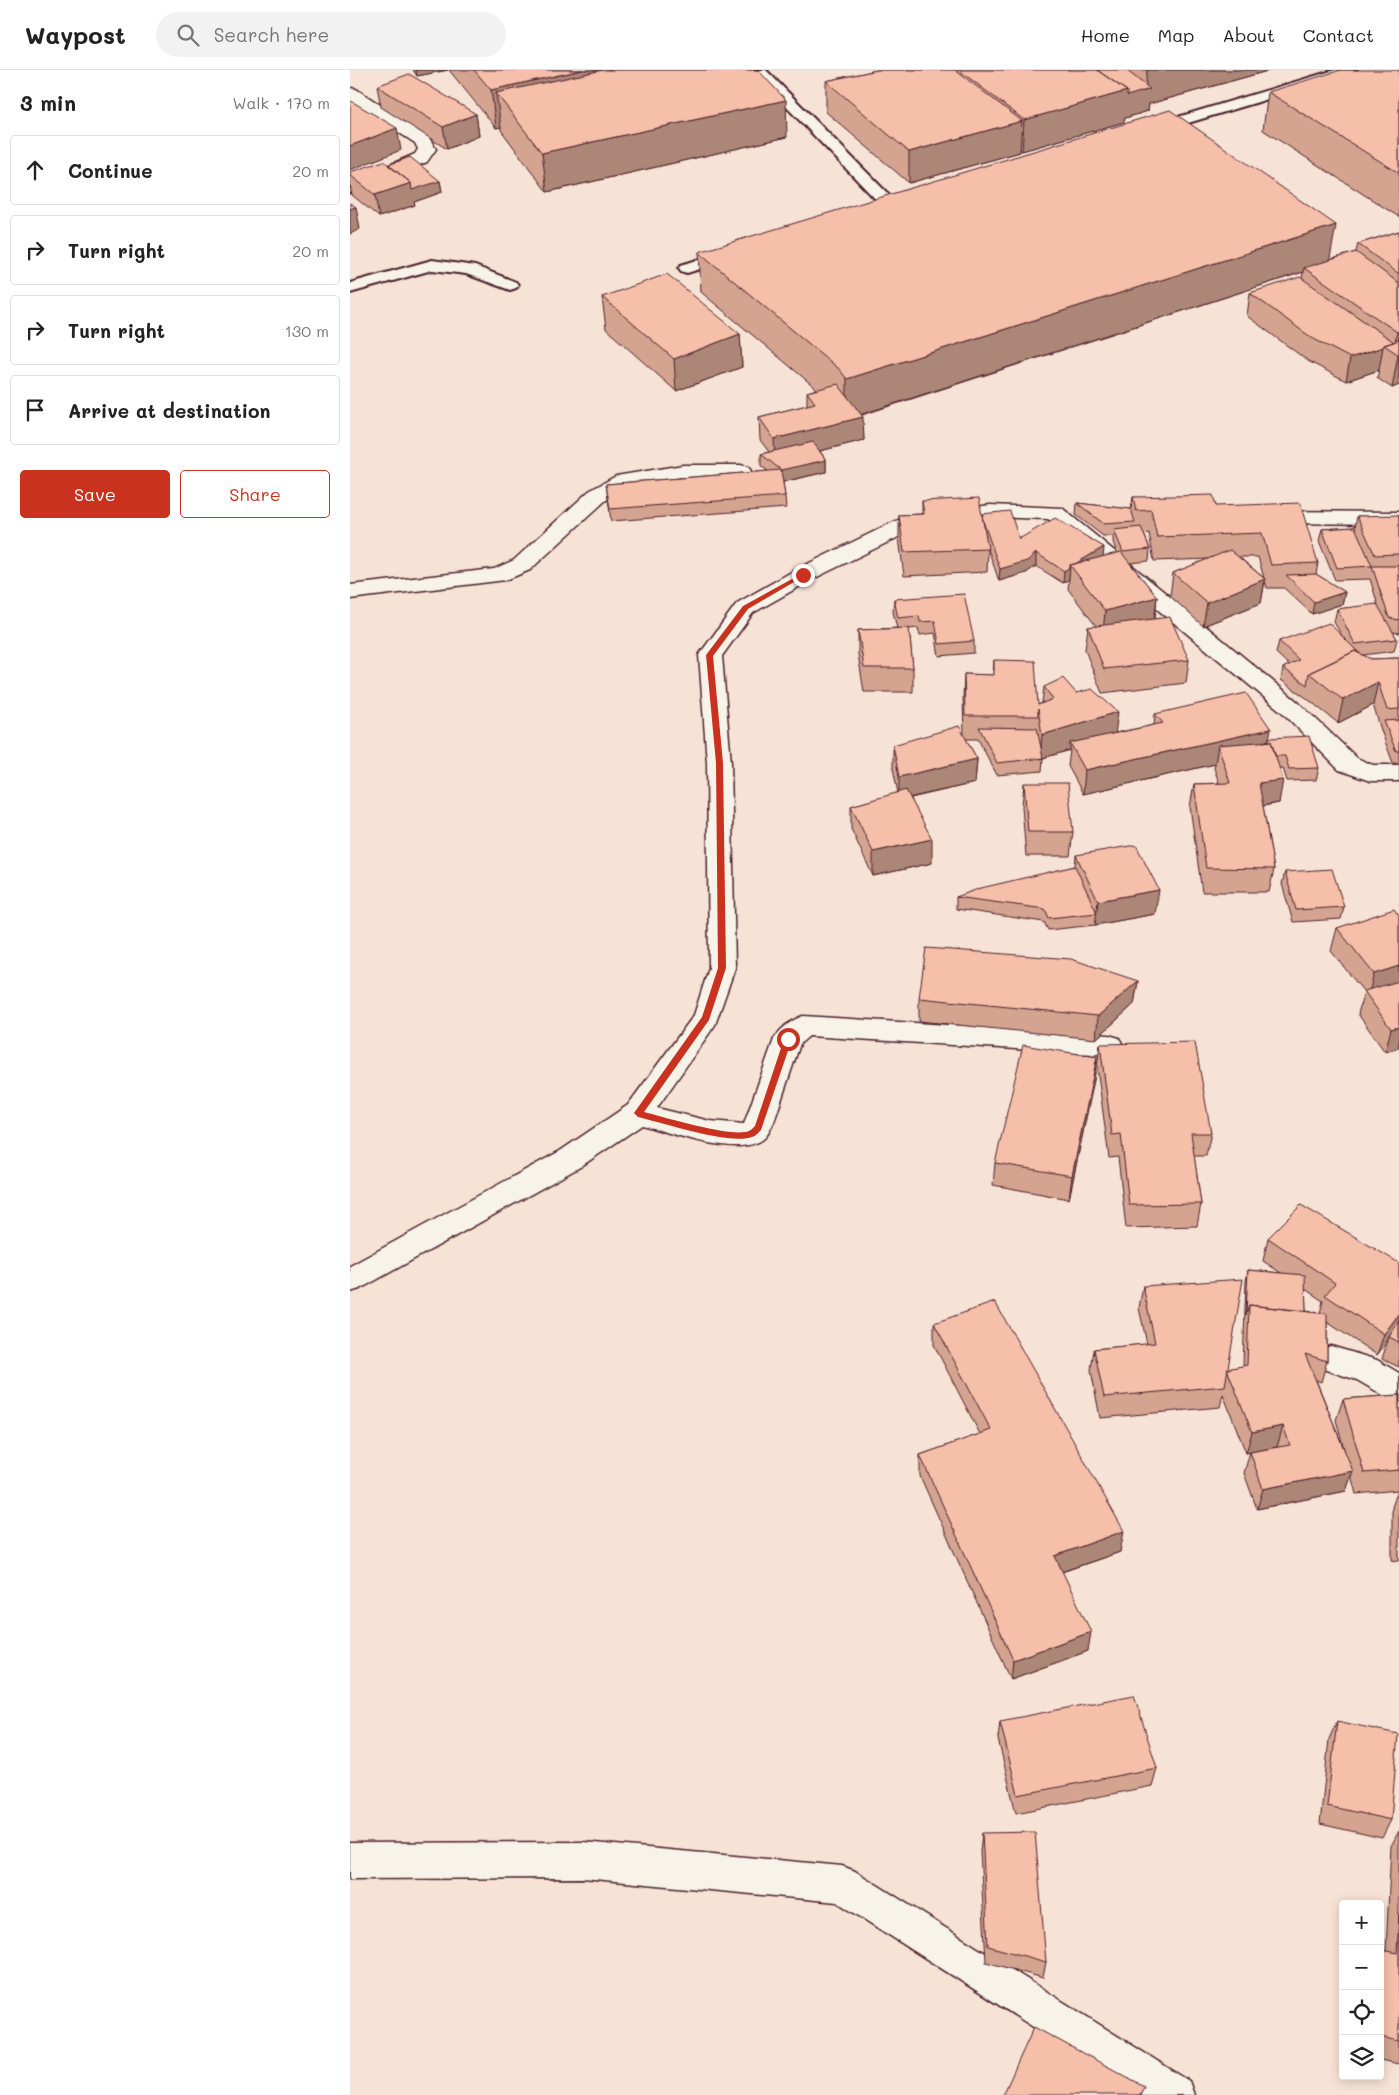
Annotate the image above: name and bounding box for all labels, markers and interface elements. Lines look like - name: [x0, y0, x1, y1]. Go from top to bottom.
- search box: [156, 12, 506, 57]
- text: Waypost: [25, 19, 126, 50]
- icon: search: [174, 21, 202, 49]
- text: Search here: [214, 22, 329, 47]
- text: Home: [1081, 23, 1130, 47]
- text: Map: [1158, 23, 1194, 47]
- text: About: [1222, 23, 1275, 47]
- text: Contact: [1303, 23, 1374, 47]
- text: 3 min: [20, 89, 76, 116]
- text: Walk · 170 m: [232, 92, 330, 113]
- icon: ahead: [21, 156, 49, 184]
- text: Continue: [68, 158, 153, 183]
- text: 20 m: [292, 160, 329, 181]
- icon: right: [21, 236, 49, 264]
- text: Turn right: [68, 238, 165, 263]
- text: 20 m: [292, 240, 329, 261]
- icon: right: [21, 316, 49, 344]
- text: Turn right: [68, 318, 165, 343]
- text: 130 m: [285, 320, 329, 341]
- icon: arrive: [21, 396, 49, 424]
- text: Arrive at destination: [68, 398, 271, 423]
- button: Save: [20, 470, 170, 518]
- button: Share: [180, 470, 330, 518]
- route end: [792, 564, 815, 587]
- route start: [777, 1028, 800, 1051]
- map controls: [1339, 1900, 1384, 2080]
- button: +: [1339, 1900, 1384, 1945]
- button: −: [1339, 1945, 1384, 1990]
- button: locate: [1339, 1990, 1384, 2035]
- button: layers: [1339, 2035, 1384, 2080]

